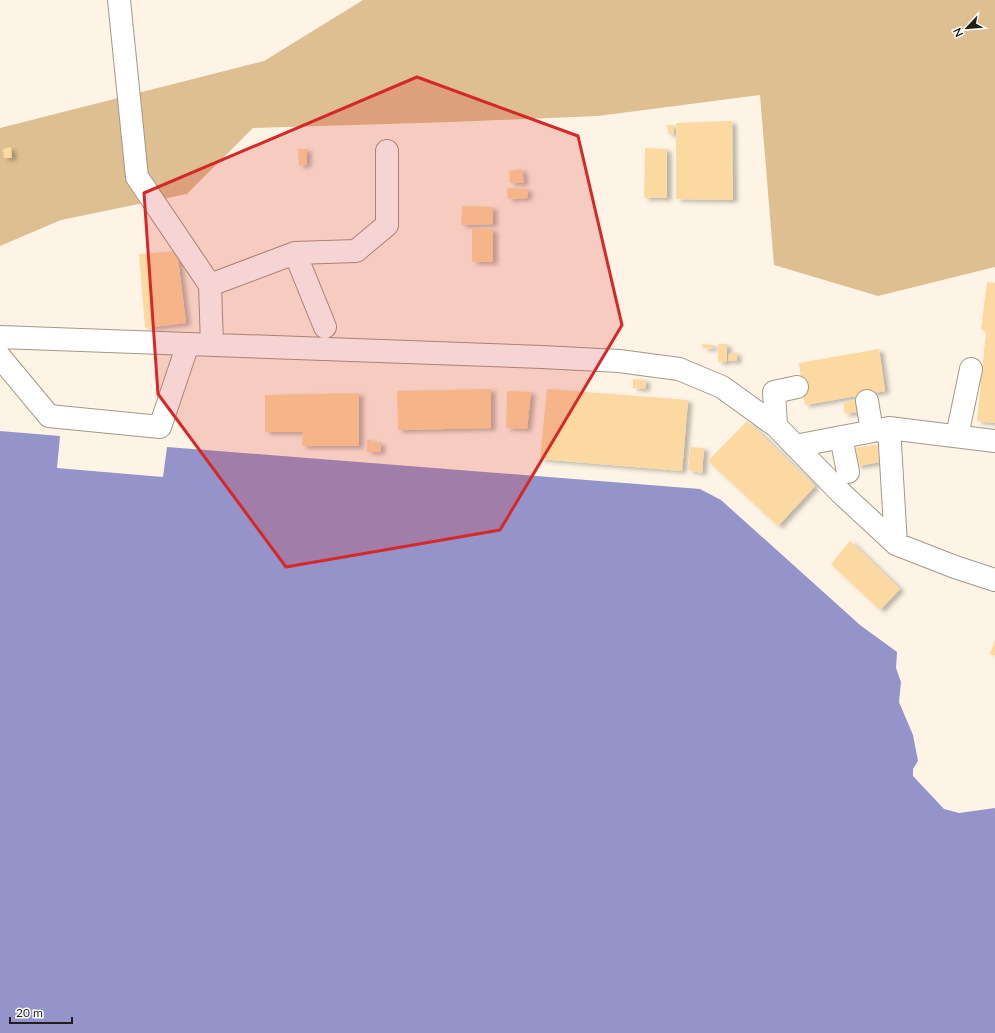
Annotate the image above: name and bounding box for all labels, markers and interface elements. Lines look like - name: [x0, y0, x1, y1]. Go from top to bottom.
- north arrow: [947, 8, 987, 48]
- text: N: [950, 26, 965, 39]
- scale bar: [10, 999, 72, 1025]
- text: 20 m: [16, 1005, 43, 1020]

